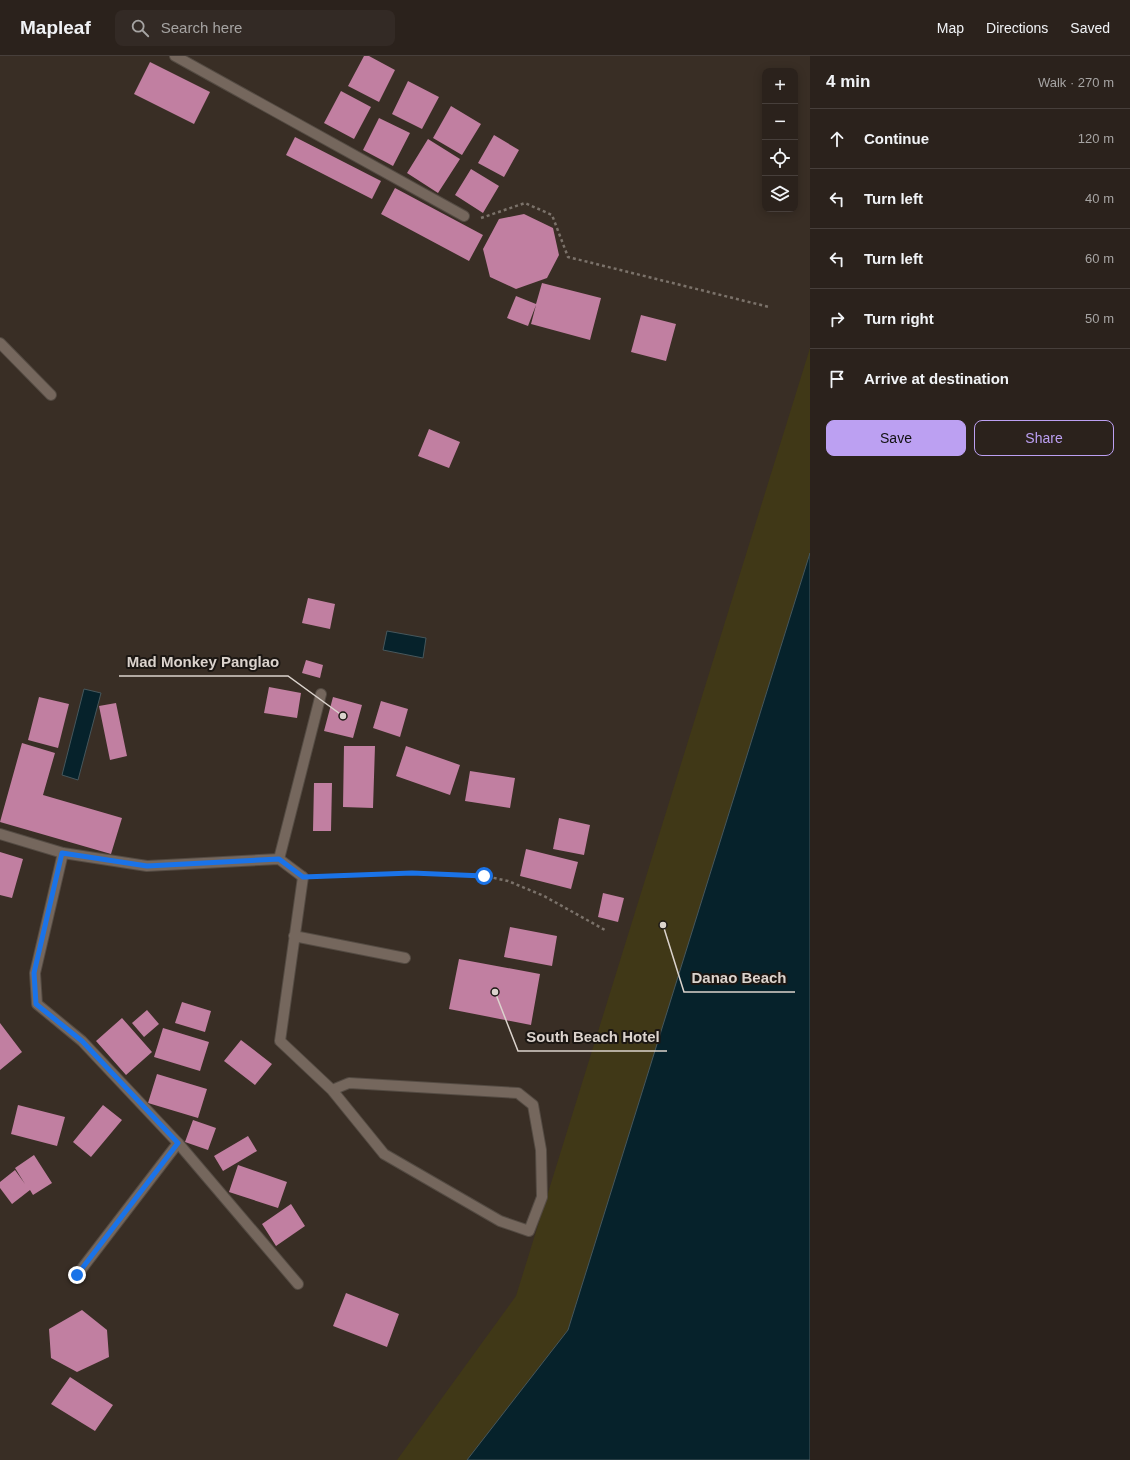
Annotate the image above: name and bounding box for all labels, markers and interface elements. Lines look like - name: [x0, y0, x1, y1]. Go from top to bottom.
- search box: [115, 10, 395, 46]
- text: Mapleaf: [20, 17, 91, 38]
- icon: search: [129, 17, 151, 39]
- text: Search here: [161, 19, 242, 36]
- text: Map: [937, 20, 964, 36]
- text: Directions: [986, 20, 1048, 36]
- text: Saved: [1070, 20, 1110, 36]
- map controls: [762, 68, 798, 212]
- button: +: [762, 68, 798, 104]
- text: 4 min: [826, 72, 870, 91]
- text: Walk · 270 m: [1038, 75, 1114, 90]
- button: −: [762, 104, 798, 140]
- icon: ahead: [826, 128, 848, 150]
- text: Continue: [864, 130, 929, 147]
- text: 120 m: [1078, 131, 1114, 146]
- button: locate: [762, 140, 798, 176]
- button: layers: [762, 176, 798, 212]
- icon: left: [826, 188, 848, 210]
- text: Turn left: [864, 190, 923, 207]
- text: 40 m: [1085, 191, 1114, 206]
- icon: left: [826, 248, 848, 270]
- text: Turn left: [864, 250, 923, 267]
- text: 60 m: [1085, 251, 1114, 266]
- icon: right: [826, 308, 848, 330]
- text: Turn right: [864, 310, 934, 327]
- text: 50 m: [1085, 311, 1114, 326]
- icon: arrive: [826, 368, 848, 390]
- text: Arrive at destination: [864, 370, 1009, 387]
- button: Save: [826, 420, 966, 456]
- button: Share: [974, 420, 1114, 456]
- callout: Mad Monkey Panglao: [119, 649, 288, 676]
- text: Mad Monkey Panglao: [127, 653, 279, 670]
- route start: [475, 867, 493, 885]
- callout: Danao Beach: [684, 965, 795, 992]
- text: Danao Beach: [691, 969, 787, 986]
- callout: South Beach Hotel: [518, 1024, 667, 1051]
- text: South Beach Hotel: [526, 1028, 660, 1045]
- route end: [68, 1266, 86, 1284]

